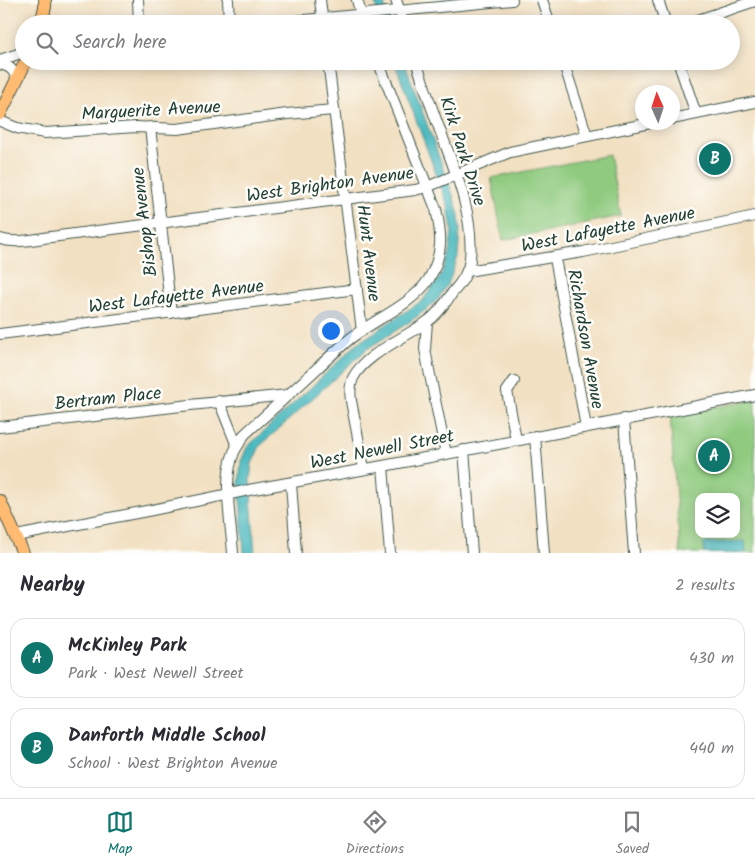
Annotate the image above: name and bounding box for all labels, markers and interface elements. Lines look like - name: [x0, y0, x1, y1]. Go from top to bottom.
- search box: [15, 15, 740, 70]
- text: Search here: [73, 28, 167, 58]
- icon: search: [33, 29, 61, 57]
- north arrow: [635, 85, 680, 130]
- street label: Marguerite Avenue: [81, 93, 221, 130]
- street label: Kirk Park Drive: [430, 93, 493, 210]
- pin: B: [699, 140, 731, 178]
- street label: West Brighton Avenue: [245, 159, 416, 212]
- street label: Bishop Avenue: [124, 165, 167, 278]
- street label: West Lafayette Avenue: [519, 199, 698, 262]
- street label: Hunt Avenue: [347, 203, 388, 303]
- street label: Richardson Avenue: [558, 267, 611, 411]
- street label: West Lafayette Avenue: [87, 272, 265, 323]
- your location: [318, 318, 344, 344]
- street label: Bertram Place: [53, 379, 163, 420]
- street label: West Newell Street: [308, 422, 458, 479]
- pin: A: [698, 437, 730, 475]
- map controls: [695, 493, 740, 538]
- button: layers: [695, 493, 740, 538]
- text: Nearby: [20, 569, 85, 602]
- text: 2 results: [675, 573, 735, 598]
- text: McKinley Park: [68, 631, 186, 661]
- text: A: [32, 646, 42, 671]
- text: 430 m: [689, 646, 734, 671]
- text: Park · West Newell Street: [68, 661, 244, 686]
- text: Danforth Middle School: [68, 721, 266, 751]
- text: B: [32, 736, 42, 761]
- text: 440 m: [689, 736, 734, 761]
- text: School · West Brighton Avenue: [68, 751, 277, 776]
- tab: Map: [106, 808, 134, 860]
- tab: Directions: [346, 808, 404, 860]
- tab: Saved: [616, 808, 649, 860]

